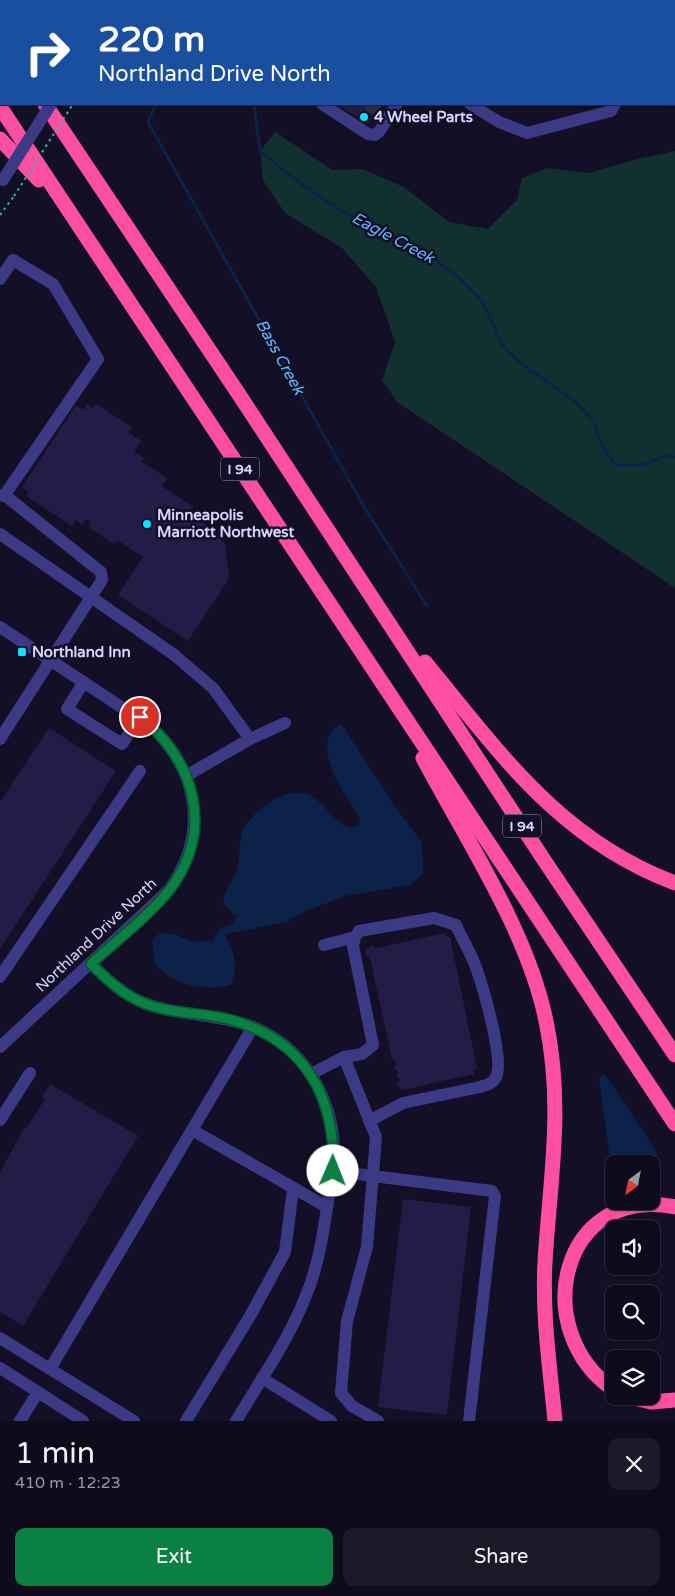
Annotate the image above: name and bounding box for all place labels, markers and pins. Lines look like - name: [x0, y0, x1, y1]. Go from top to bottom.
- place label: 4 Wheel Parts: [374, 108, 473, 126]
- marker: 4 Wheel Parts: [358, 111, 370, 123]
- place label: Minneapolis Marriott Northwest: [157, 506, 294, 541]
- marker: Minneapolis Marriott Northwest: [141, 518, 153, 530]
- place label: Northland Inn: [32, 643, 131, 661]
- marker: Northland Inn: [16, 646, 28, 658]
- pin: [119, 696, 161, 738]

